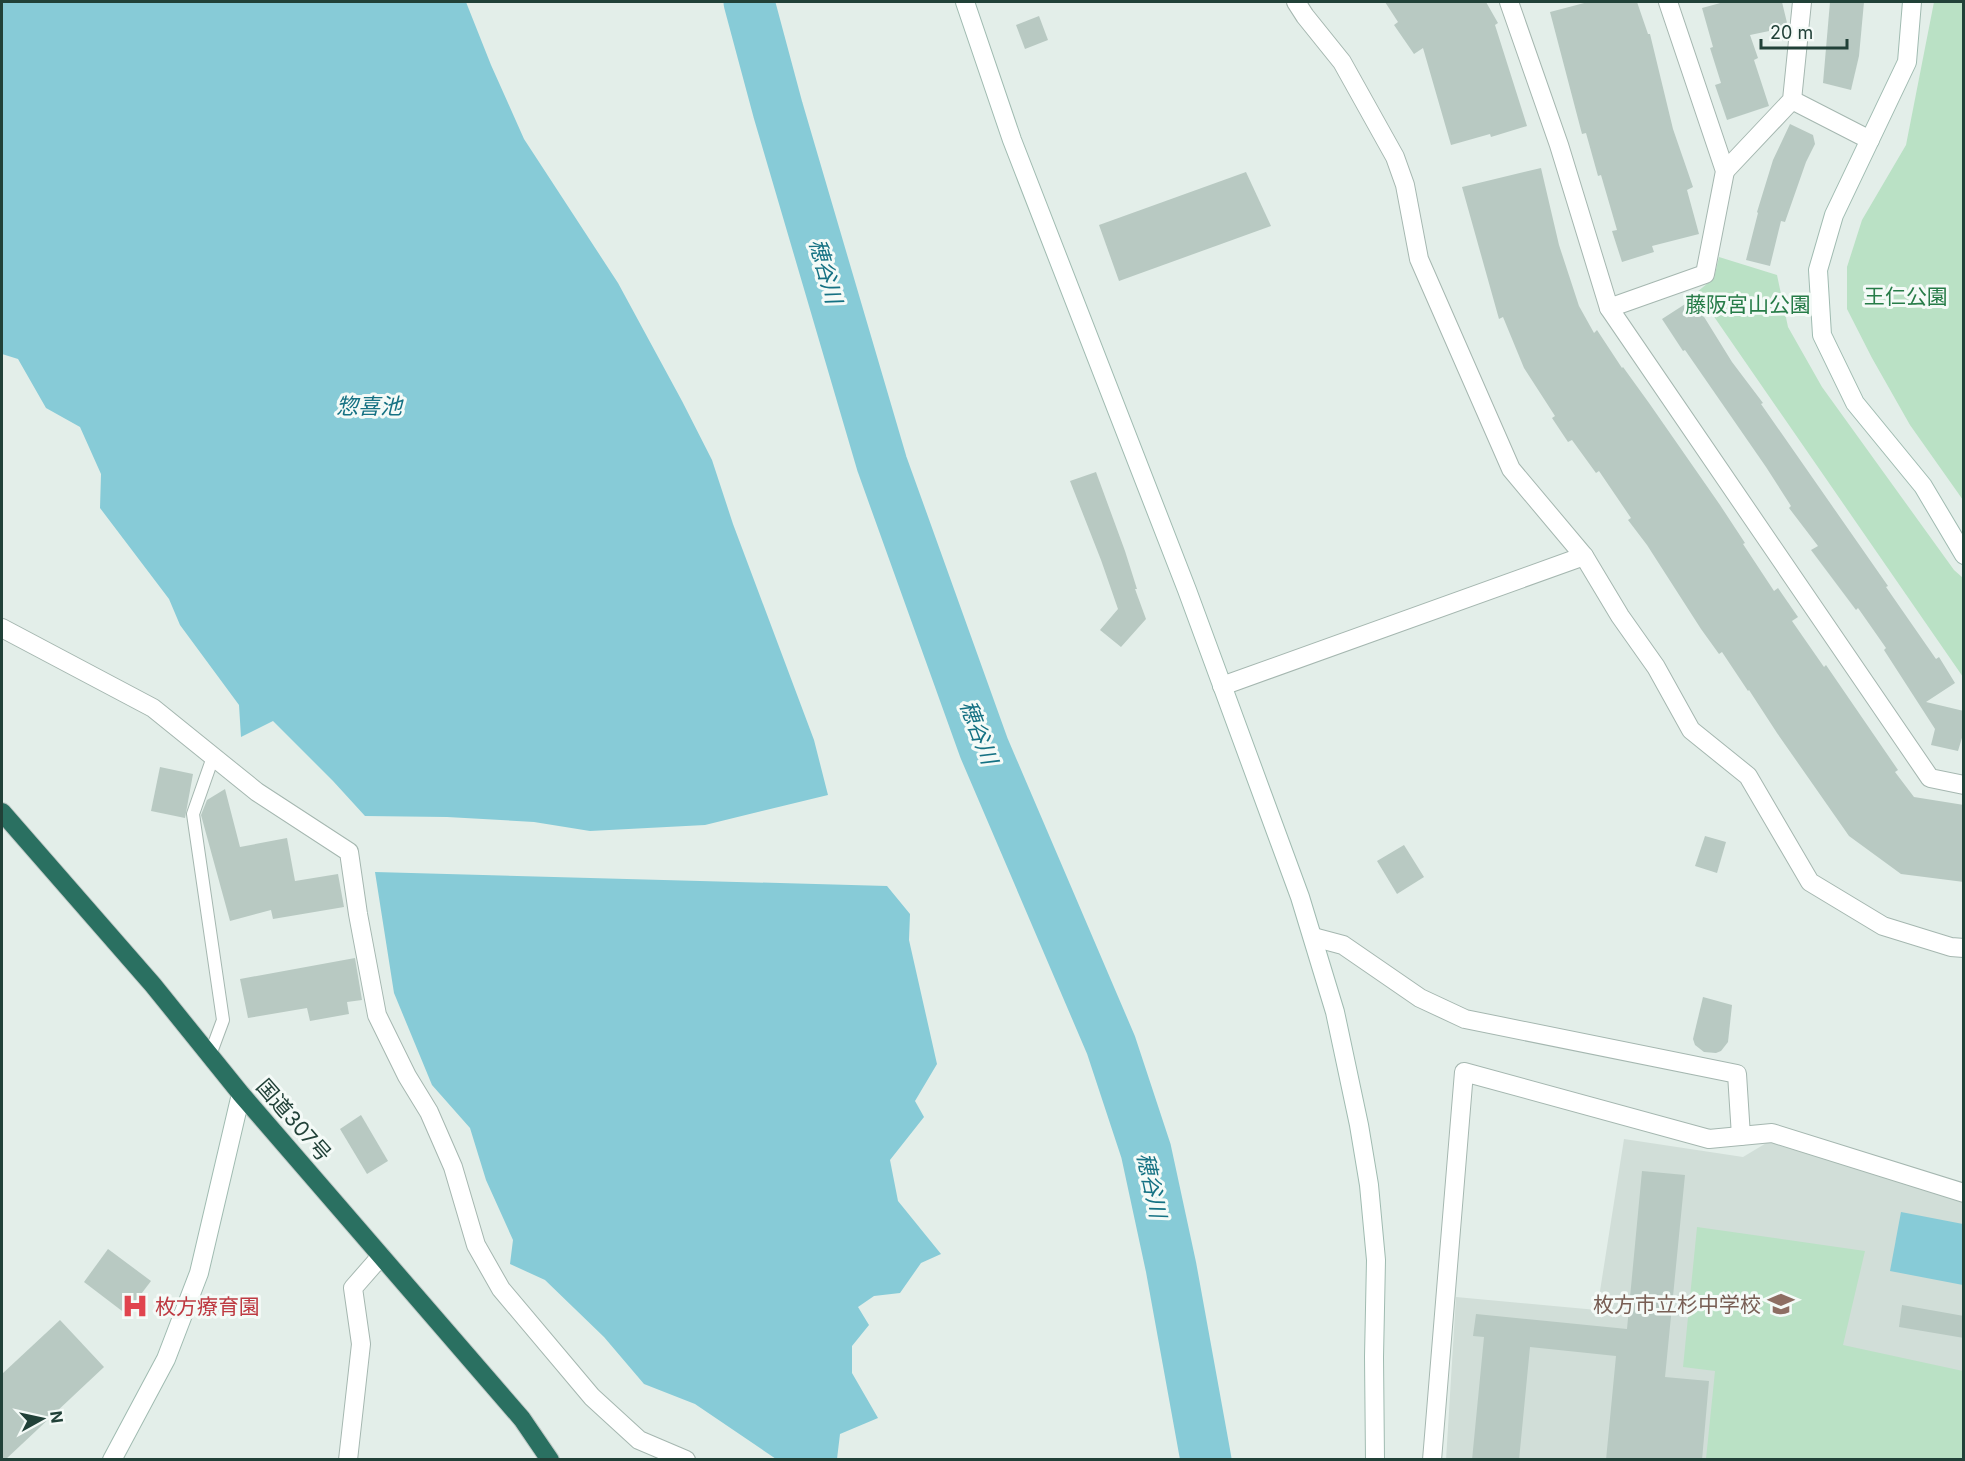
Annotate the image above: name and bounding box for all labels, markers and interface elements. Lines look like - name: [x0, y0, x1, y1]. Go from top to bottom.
- scale bar: [1761, 12, 1846, 50]
- text: 20 m: [1770, 22, 1813, 43]
- water label: 穂谷川: [804, 236, 848, 308]
- park label: 王仁公園: [1864, 284, 1948, 309]
- park label: 藤阪宮山公園: [1685, 292, 1811, 317]
- water label: 惣喜池: [336, 393, 404, 419]
- water label: 穂谷川: [955, 697, 1004, 769]
- street label: 国道307号: [252, 1074, 336, 1166]
- water label: 穂谷川: [1132, 1150, 1172, 1222]
- school or university icon: 枚方市立杉中学校: [1766, 1289, 1796, 1319]
- hospital icon: 枚方療育園: [120, 1291, 150, 1321]
- place label: 枚方市立杉中学校: [1593, 1292, 1761, 1317]
- place label: 枚方療育園: [155, 1294, 260, 1319]
- north arrow: [12, 1389, 72, 1449]
- text: N: [46, 1409, 68, 1424]

